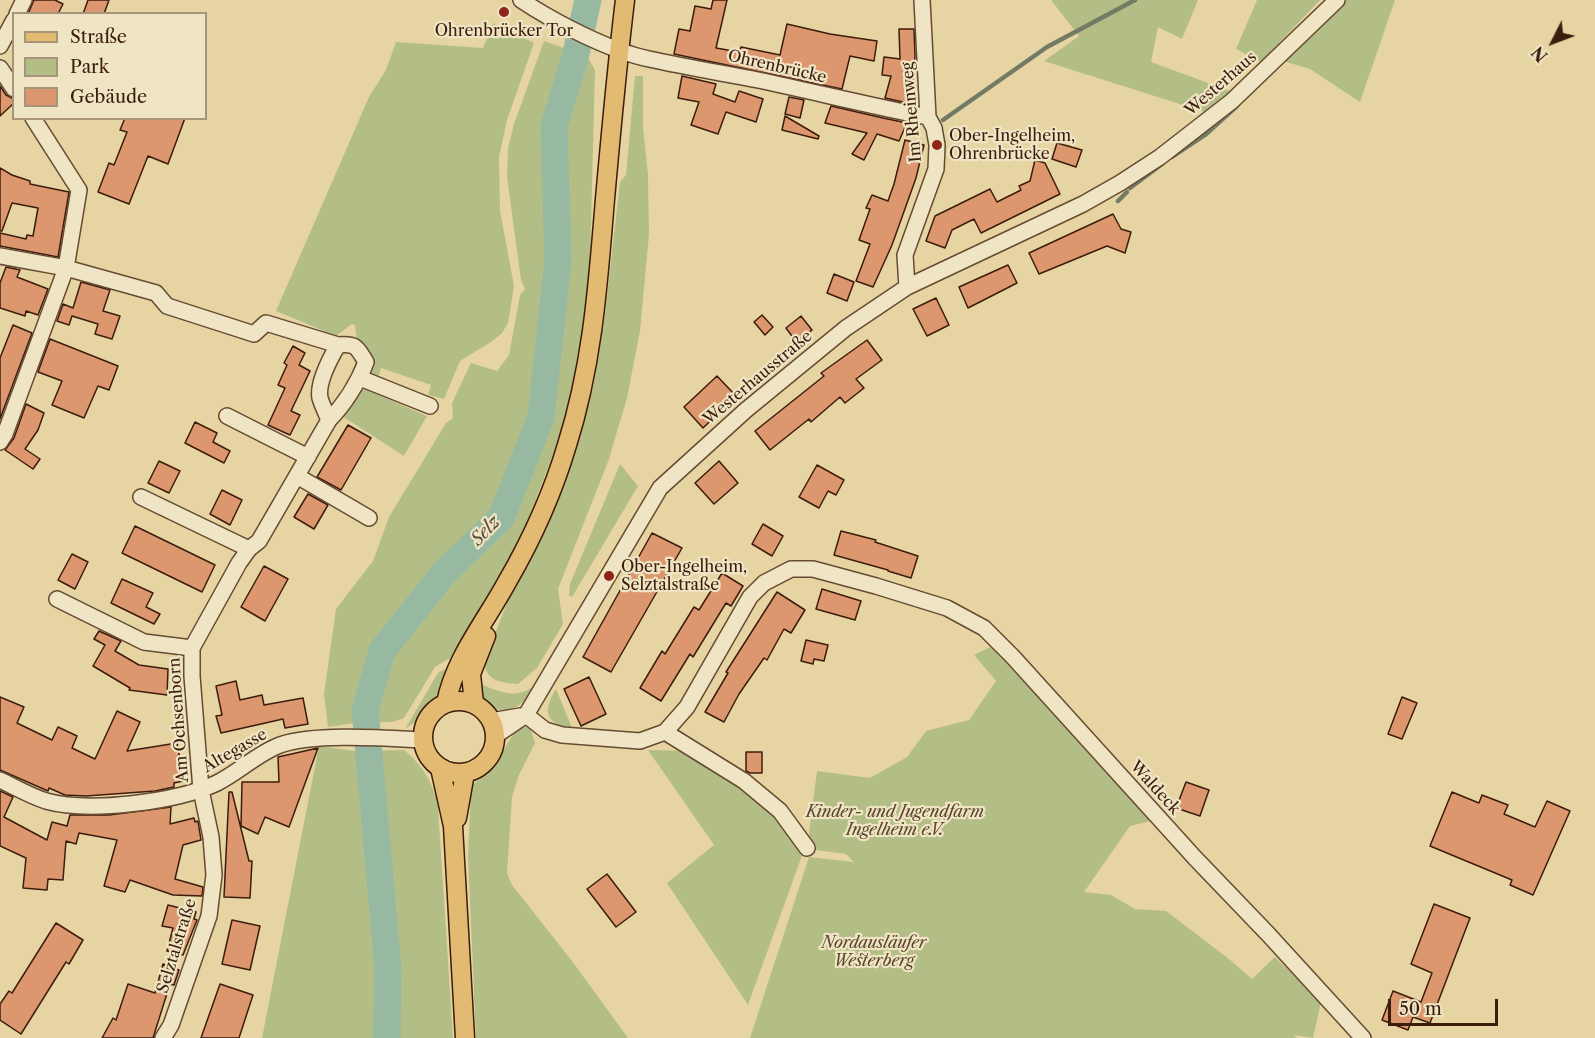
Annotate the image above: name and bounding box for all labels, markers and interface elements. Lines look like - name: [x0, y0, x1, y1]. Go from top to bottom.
- marker: Ohrenbrücker Tor: [497, 5, 511, 19]
- legend: [12, 12, 207, 120]
- north arrow: [1523, 12, 1583, 72]
- place label: Ohrenbrücker Tor: [435, 21, 573, 41]
- text: Straße: [70, 26, 127, 48]
- text: N: [1528, 42, 1552, 66]
- street label: Ohrenbrücke: [726, 46, 828, 88]
- street label: Westerhaus: [1181, 48, 1261, 120]
- text: Park: [70, 56, 109, 78]
- street label: Im Rheinweg: [898, 61, 926, 163]
- text: Gebäude: [70, 86, 147, 108]
- place label: Ober-Ingelheim, Ohrenbrücke: [949, 126, 1075, 164]
- marker: Ober-Ingelheim, Ohrenbrücke: [930, 138, 944, 152]
- street label: Westerhausstraße: [700, 327, 816, 429]
- water label: Selz: [467, 512, 505, 550]
- place label: Ober-Ingelheim, Selztalstraße: [621, 557, 747, 595]
- marker: Ober-Ingelheim, Selztalstraße: [602, 569, 616, 583]
- street label: Am Ochsenborn: [165, 657, 193, 783]
- street label: Altegasse: [199, 725, 271, 777]
- street label: Waldeck: [1126, 757, 1184, 819]
- park label: Kinder- und Jugendfarm Ingelheim e.V.: [806, 802, 984, 840]
- street label: Selztalstraße: [153, 896, 201, 996]
- park label: Nordausläufer Westerberg: [822, 933, 926, 971]
- scale bar: [1391, 987, 1500, 1025]
- text: 50 m: [1399, 998, 1442, 1020]

